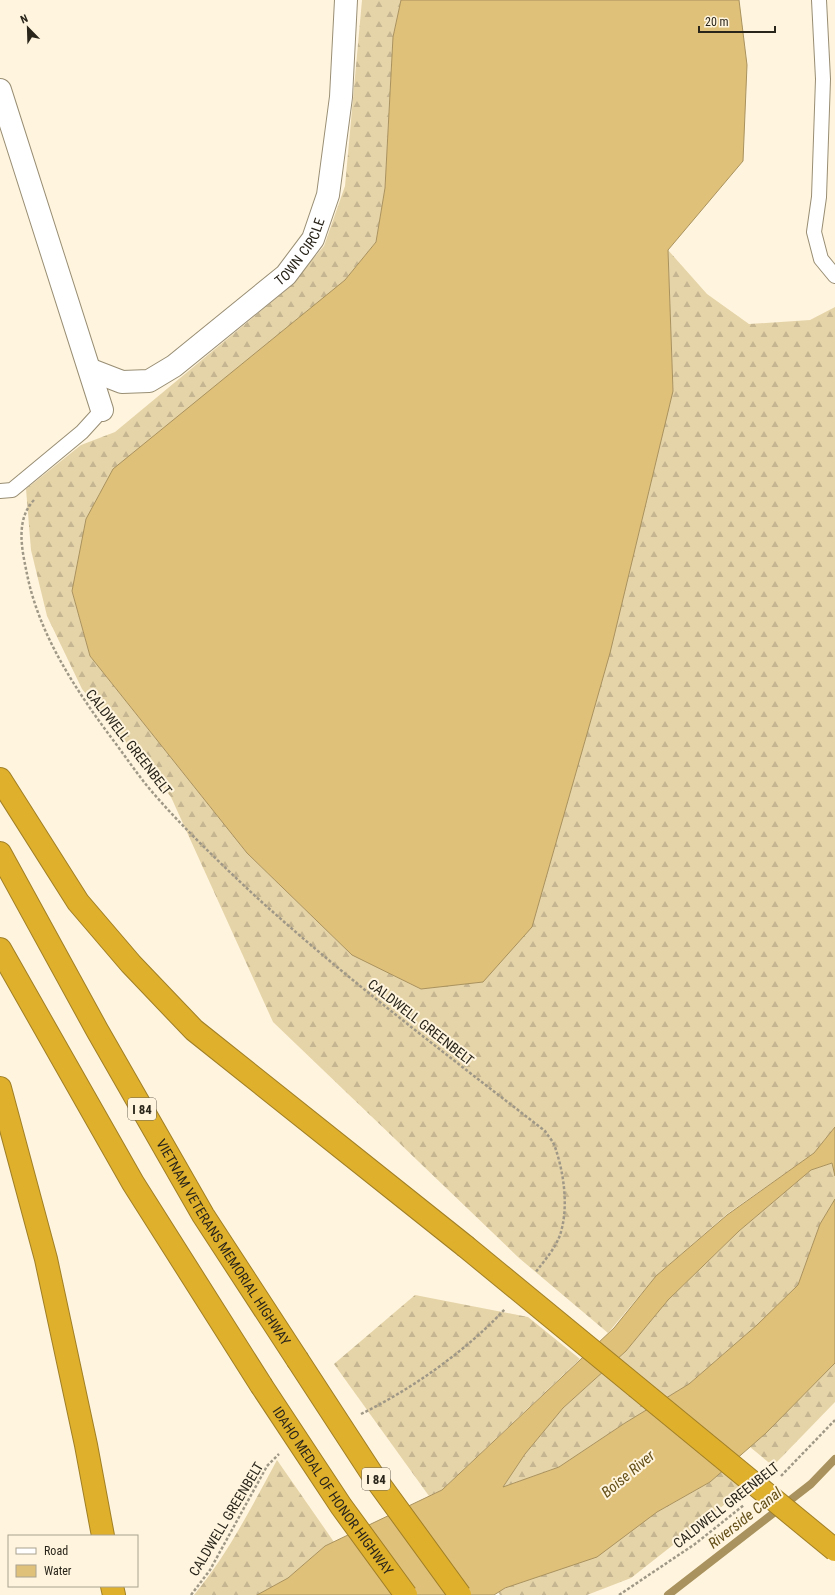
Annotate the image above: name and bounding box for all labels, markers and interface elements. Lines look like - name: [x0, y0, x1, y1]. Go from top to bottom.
- north arrow: [8, 8, 48, 48]
- scale bar: [699, 8, 775, 34]
- text: N: [19, 12, 30, 27]
- text: 20 m: [705, 15, 729, 29]
- street label: TOWN CIRCLE: [272, 216, 328, 289]
- street label: CALDWELL GREENBELT: [83, 686, 175, 798]
- street label: CALDWELL GREENBELT: [365, 976, 477, 1068]
- road number: I 84: [128, 1098, 156, 1120]
- street label: VIETNAM VETERANS MEMORIAL HIGHWAY: [153, 1136, 294, 1349]
- street label: IDAHO MEDAL OF HONOR HIGHWAY: [270, 1404, 397, 1579]
- water label: Boise River: [598, 1446, 659, 1501]
- street label: CALDWELL GREENBELT: [186, 1459, 266, 1579]
- street label: CALDWELL GREENBELT: [670, 1459, 782, 1551]
- road number: I 84: [362, 1468, 390, 1490]
- water label: Riverside Canal: [705, 1483, 786, 1552]
- legend: [8, 1535, 138, 1587]
- text: Road: [44, 1544, 68, 1558]
- text: Water: [44, 1564, 72, 1578]

